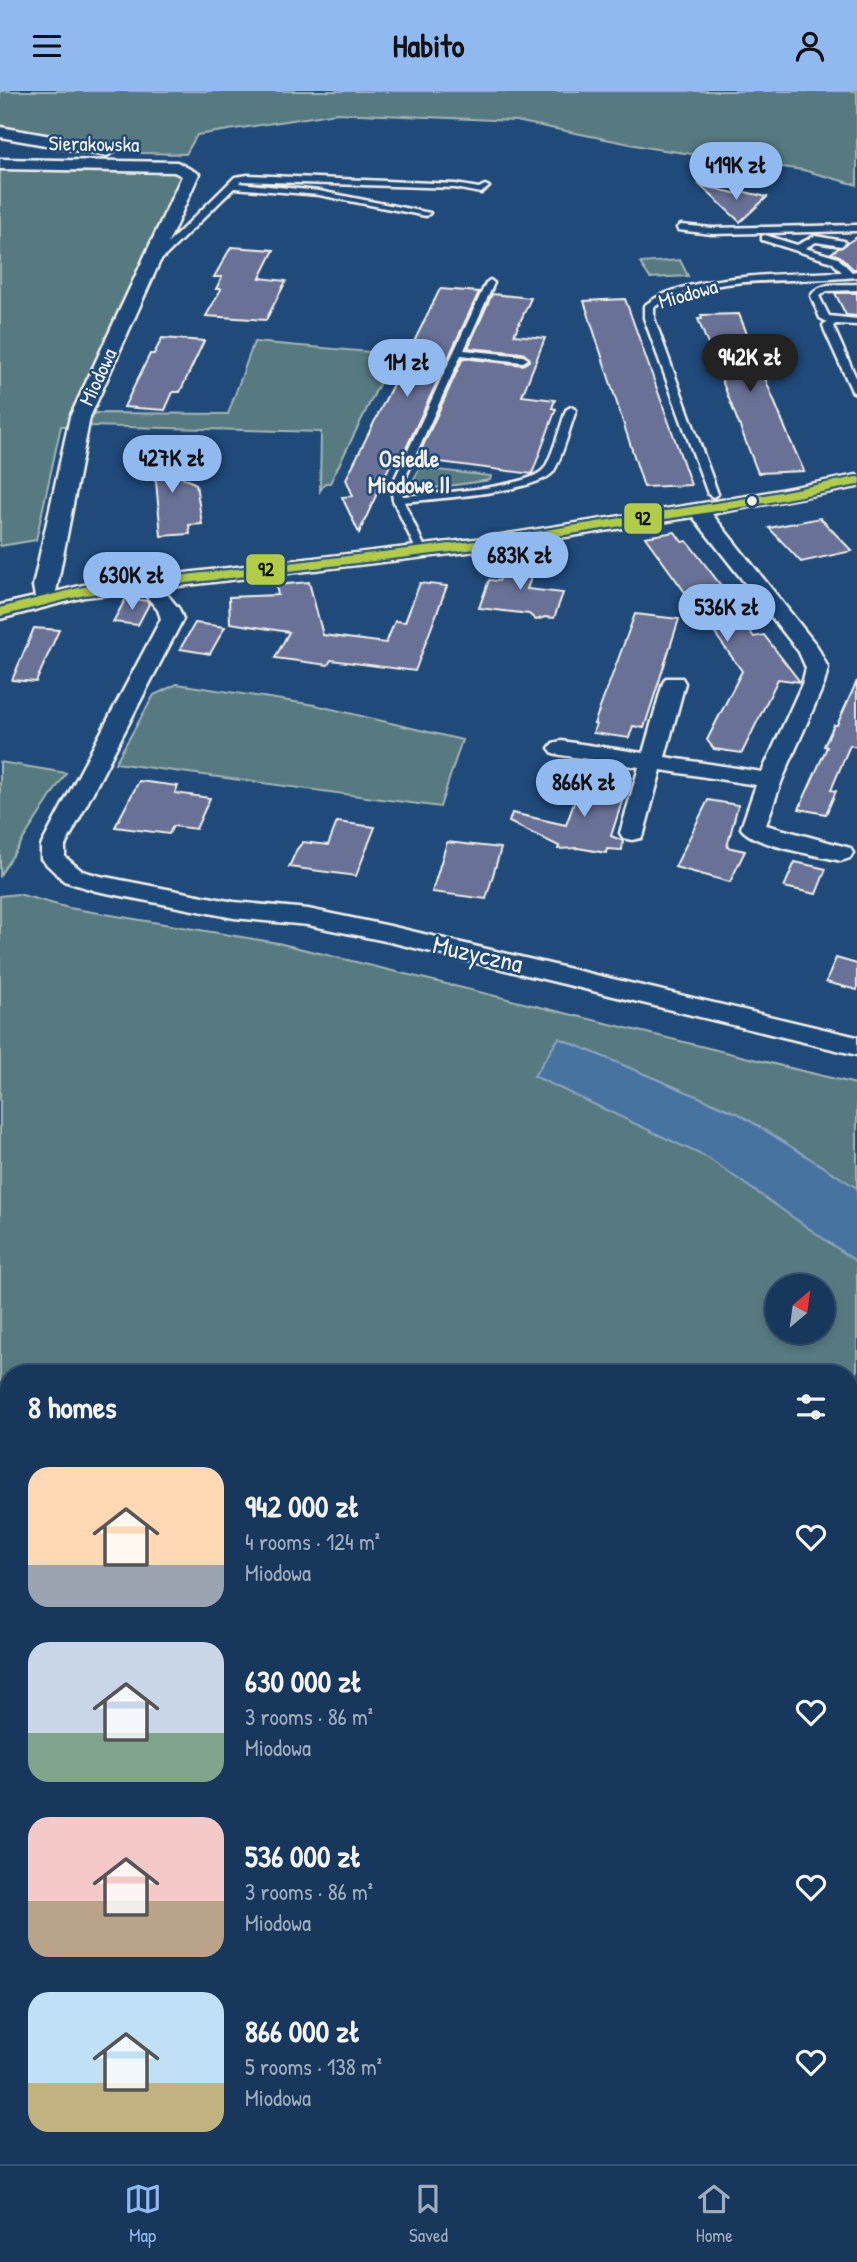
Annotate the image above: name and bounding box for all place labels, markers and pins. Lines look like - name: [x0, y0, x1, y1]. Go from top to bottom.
- pin: 419K zł: [671, 143, 801, 202]
- pin: 942K zł: [685, 335, 815, 394]
- pin: 1M zł: [358, 339, 456, 399]
- pin: 427K zł: [107, 435, 237, 495]
- unlabelled marker: [745, 494, 759, 508]
- pin: 683K zł: [455, 533, 585, 592]
- pin: 630K zł: [67, 553, 197, 612]
- pin: 536K zł: [662, 585, 792, 644]
- pin: 866K zł: [519, 759, 649, 819]

